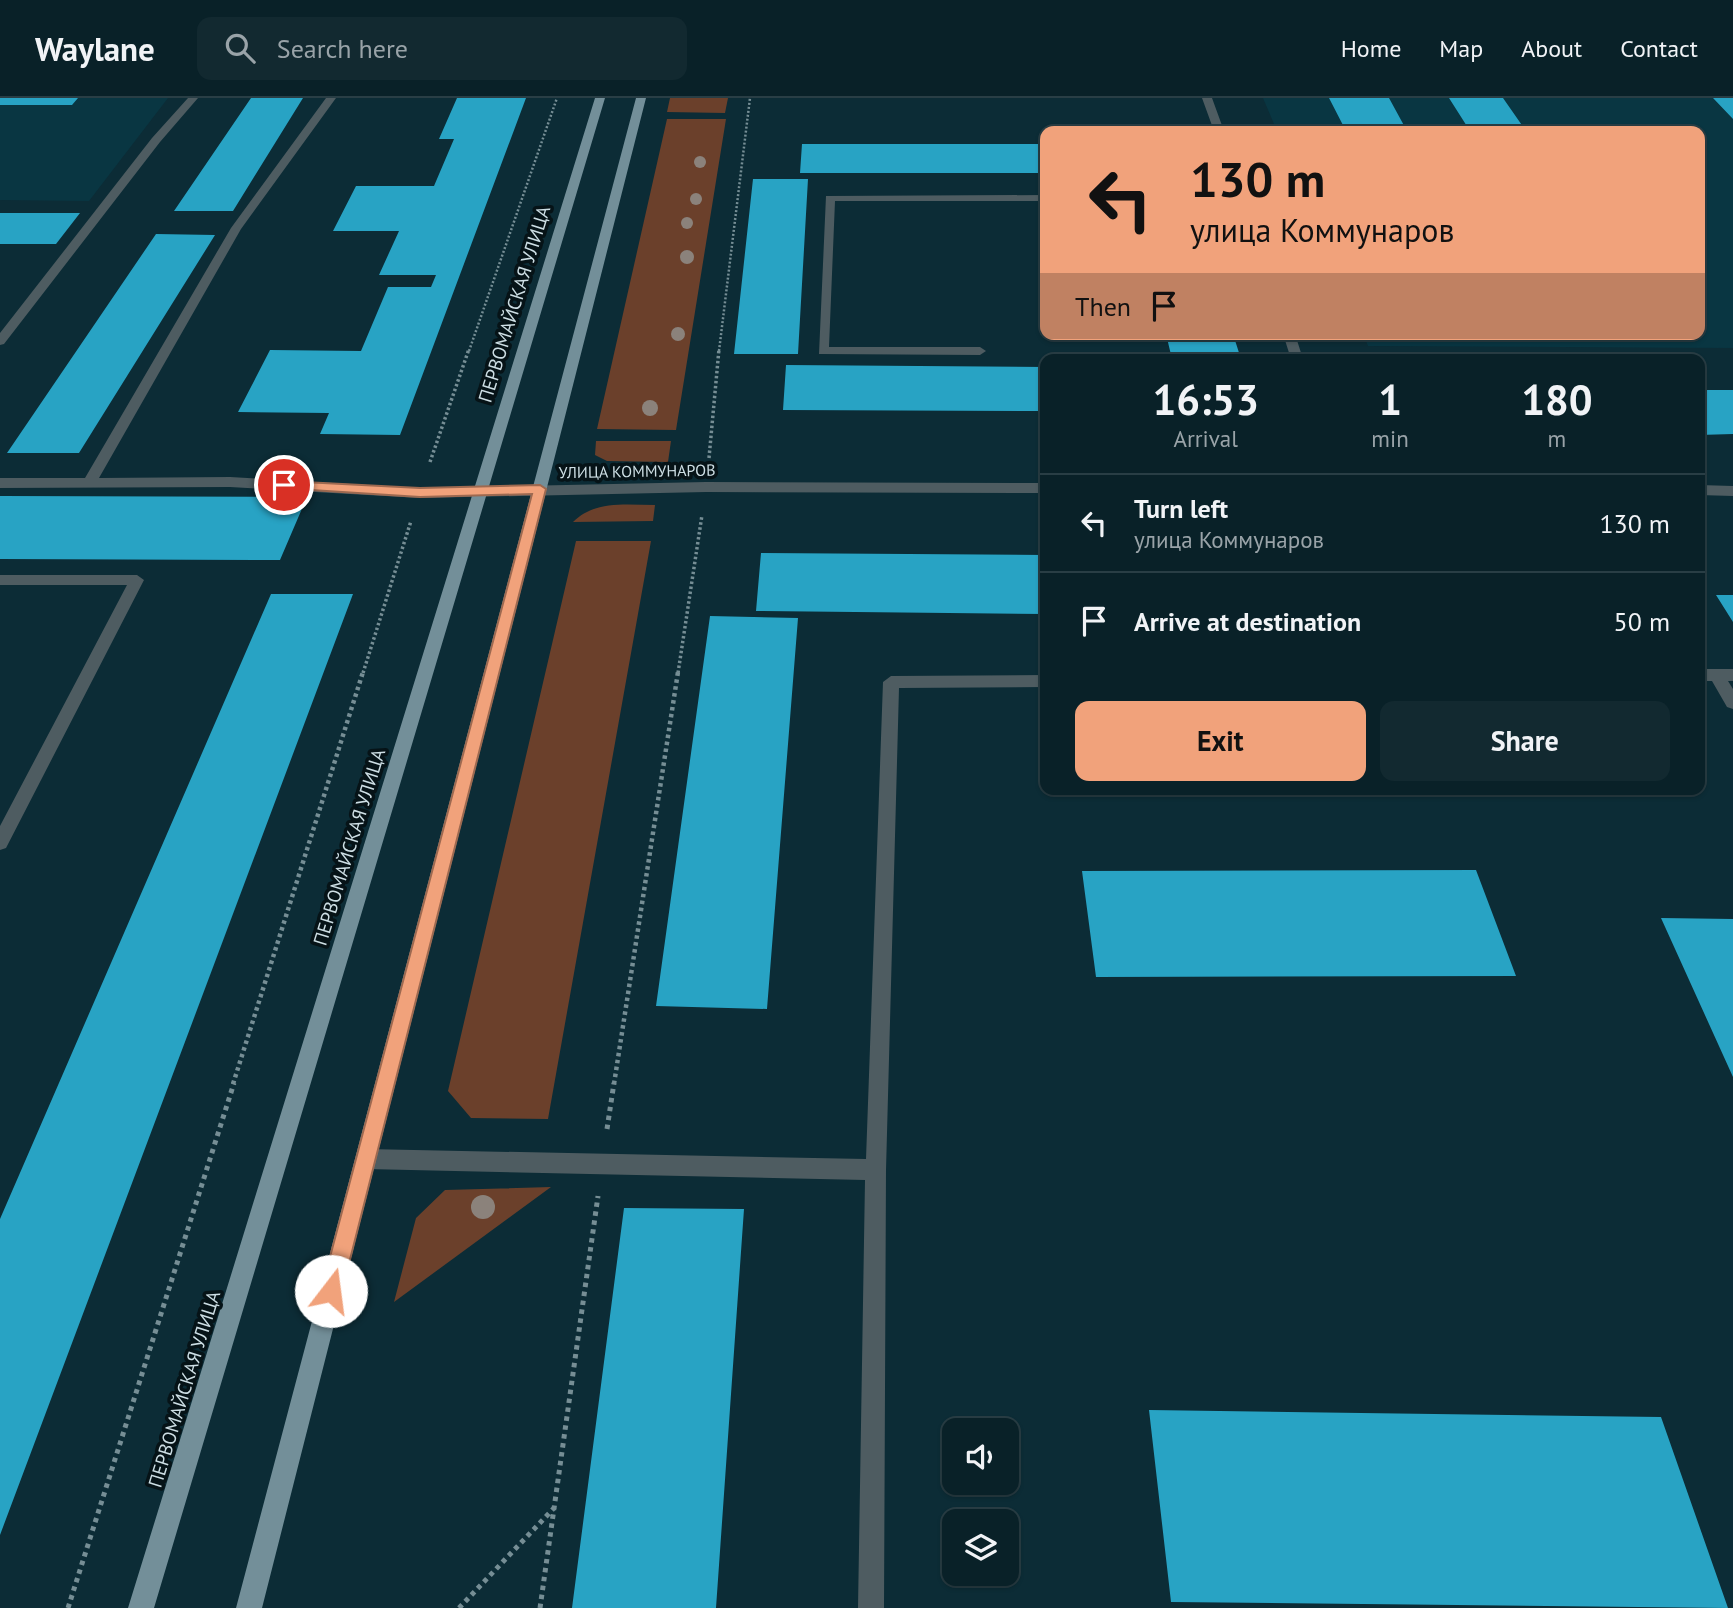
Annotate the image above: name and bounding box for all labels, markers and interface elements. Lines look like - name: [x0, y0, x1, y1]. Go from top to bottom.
- search box: [197, 17, 687, 80]
- text: Waylane: [35, 27, 155, 70]
- icon: search: [221, 29, 259, 67]
- text: Search here: [277, 32, 408, 65]
- text: Home: [1341, 33, 1401, 64]
- text: Map: [1439, 33, 1483, 64]
- text: About: [1521, 33, 1582, 64]
- text: Contact: [1620, 33, 1698, 64]
- text: 130 m: [1190, 147, 1325, 211]
- icon: left: [1075, 154, 1166, 245]
- street label: ПЕРВОМАЙСКАЯ УЛИЦА: [473, 203, 555, 405]
- text: улица Коммунаров: [1190, 209, 1454, 251]
- icon: arrive: [1145, 287, 1183, 325]
- text: Then: [1075, 290, 1131, 323]
- text: 16:53: [1152, 372, 1259, 427]
- text: 1: [1378, 372, 1402, 427]
- text: 180: [1521, 372, 1593, 427]
- text: Arrival: [1173, 424, 1238, 453]
- text: min: [1371, 424, 1409, 453]
- text: m: [1548, 424, 1566, 453]
- pin: [254, 455, 314, 515]
- street label: УЛИЦА КОММУНАРОВ: [558, 460, 716, 482]
- icon: arrive: [265, 466, 303, 504]
- text: Turn left: [1134, 492, 1228, 525]
- icon: left: [1075, 504, 1113, 542]
- text: 130 m: [1599, 507, 1670, 540]
- text: улица Коммунаров: [1134, 525, 1324, 554]
- icon: arrive: [1075, 602, 1113, 640]
- text: Arrive at destination: [1134, 605, 1361, 638]
- text: 50 m: [1614, 605, 1670, 638]
- button: Exit: [1075, 701, 1366, 781]
- button: Share: [1380, 701, 1670, 781]
- street label: ПЕРВОМАЙСКАЯ УЛИЦА: [308, 746, 390, 948]
- position arrow: [294, 1254, 368, 1328]
- street label: ПЕРВОМАЙСКАЯ УЛИЦА: [143, 1288, 225, 1490]
- map controls: [942, 1418, 1019, 1586]
- button: sound: [942, 1418, 1019, 1495]
- button: layers: [942, 1509, 1019, 1586]

